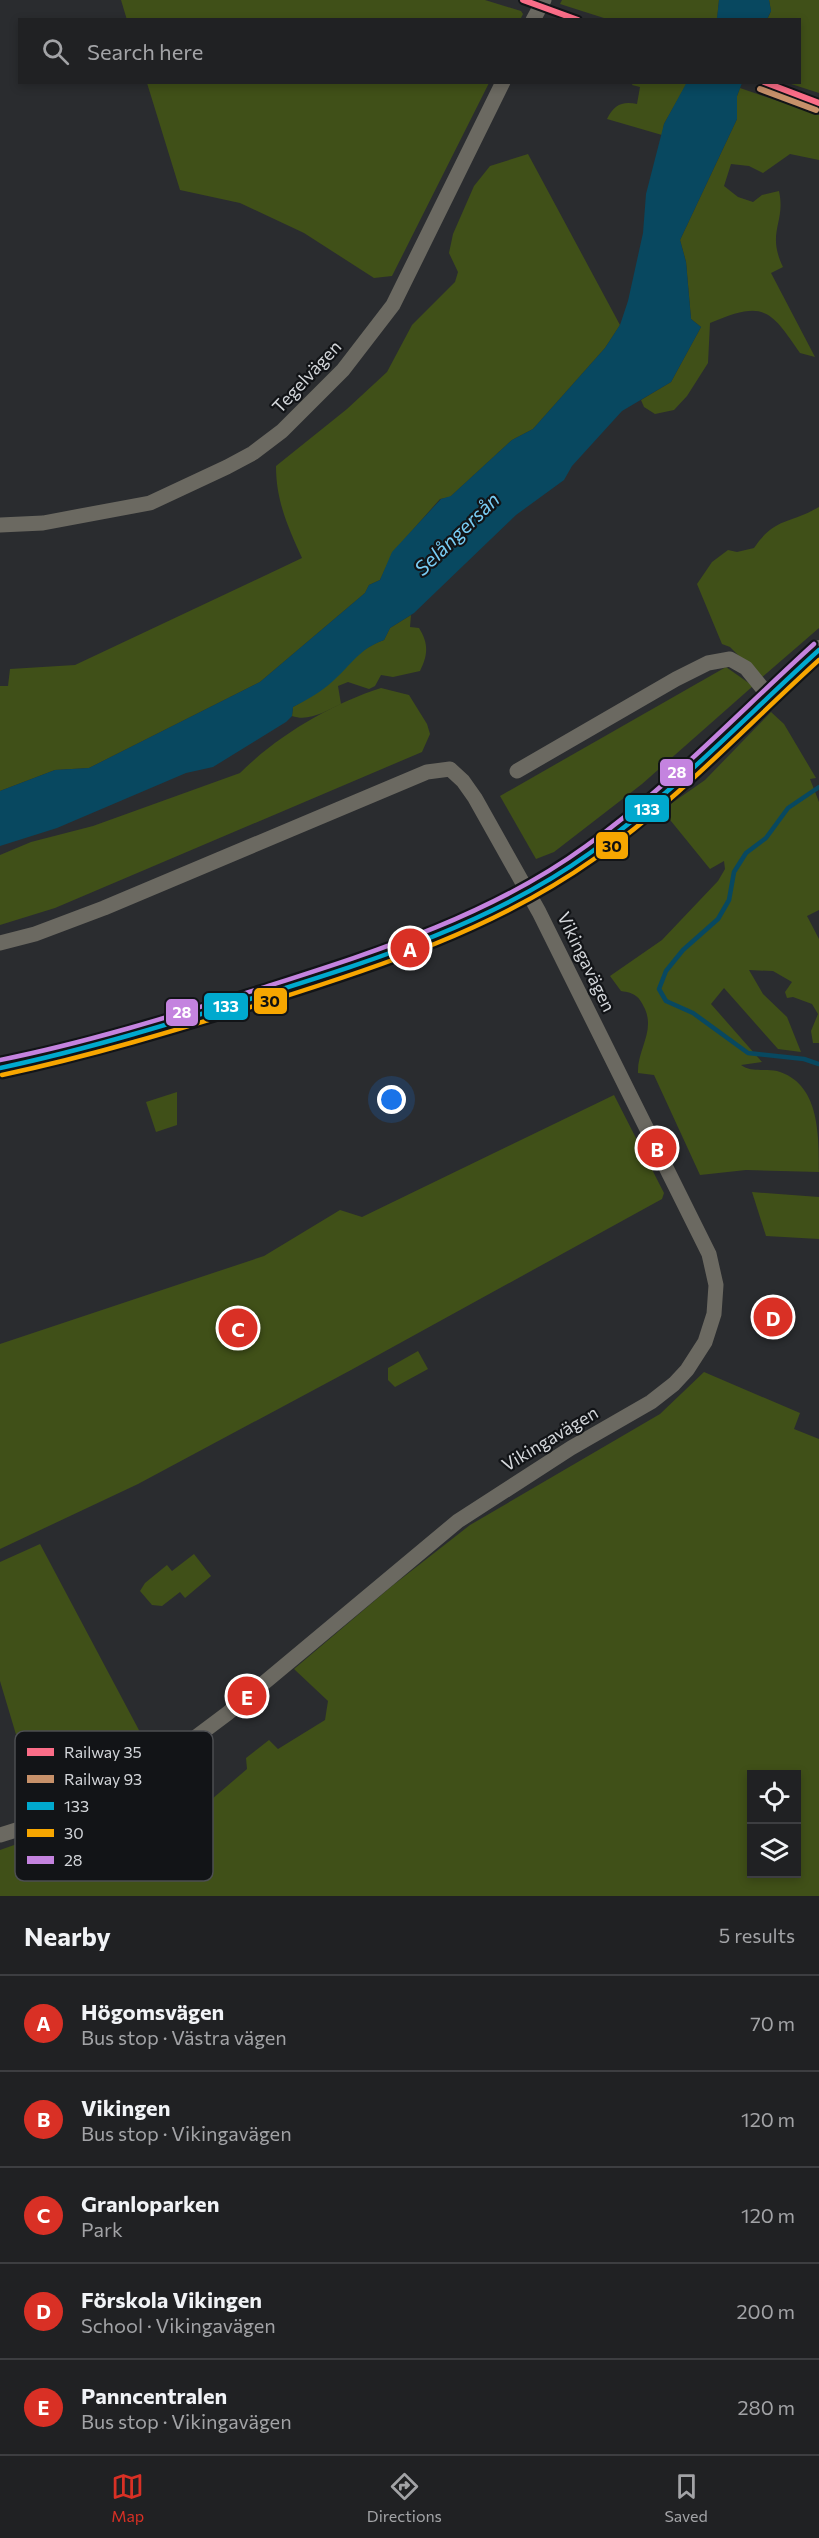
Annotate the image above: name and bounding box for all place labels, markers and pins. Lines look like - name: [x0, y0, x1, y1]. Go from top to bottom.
- pin: A: [390, 926, 430, 970]
- pin: B: [638, 1126, 676, 1170]
- pin: D: [754, 1294, 792, 1340]
- pin: C: [218, 1306, 258, 1350]
- pin: E: [228, 1674, 266, 1718]

